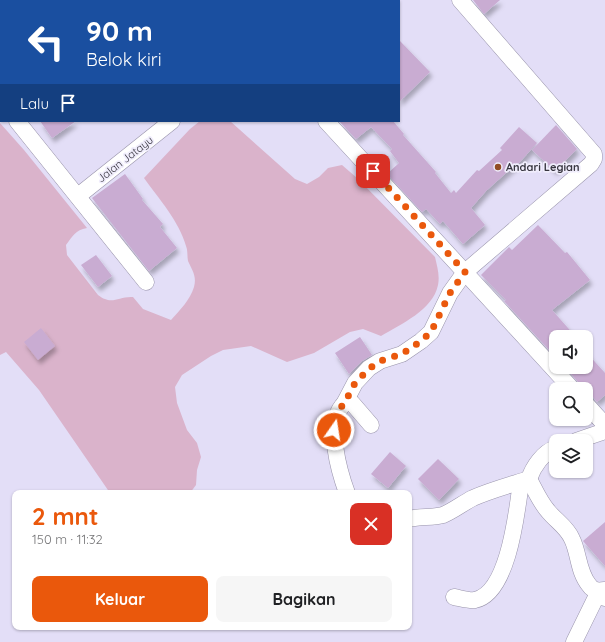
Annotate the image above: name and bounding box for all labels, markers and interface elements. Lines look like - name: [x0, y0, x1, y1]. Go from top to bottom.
- text: 90 m: [86, 13, 153, 48]
- icon: left: [20, 16, 72, 68]
- text: Belok kiri: [86, 48, 162, 71]
- icon: arrive: [57, 92, 79, 114]
- text: Lalu: [20, 94, 49, 113]
- street label: Jalan Jatayu: [94, 133, 156, 185]
- pin: [356, 154, 390, 188]
- icon: arrive: [362, 160, 384, 182]
- place label: Andari Legian: [506, 160, 580, 174]
- marker: Andari Legian: [493, 162, 503, 172]
- map controls: [549, 330, 593, 478]
- button: sound: [549, 330, 593, 374]
- button: search: [549, 382, 593, 426]
- position arrow: [313, 409, 355, 451]
- button: layers: [549, 434, 593, 478]
- text: 2 mnt: [32, 501, 99, 531]
- button: close: [350, 503, 392, 545]
- text: 150 m · 11:32: [32, 531, 103, 547]
- button: Keluar: [32, 576, 208, 622]
- button: Bagikan: [216, 576, 392, 622]

